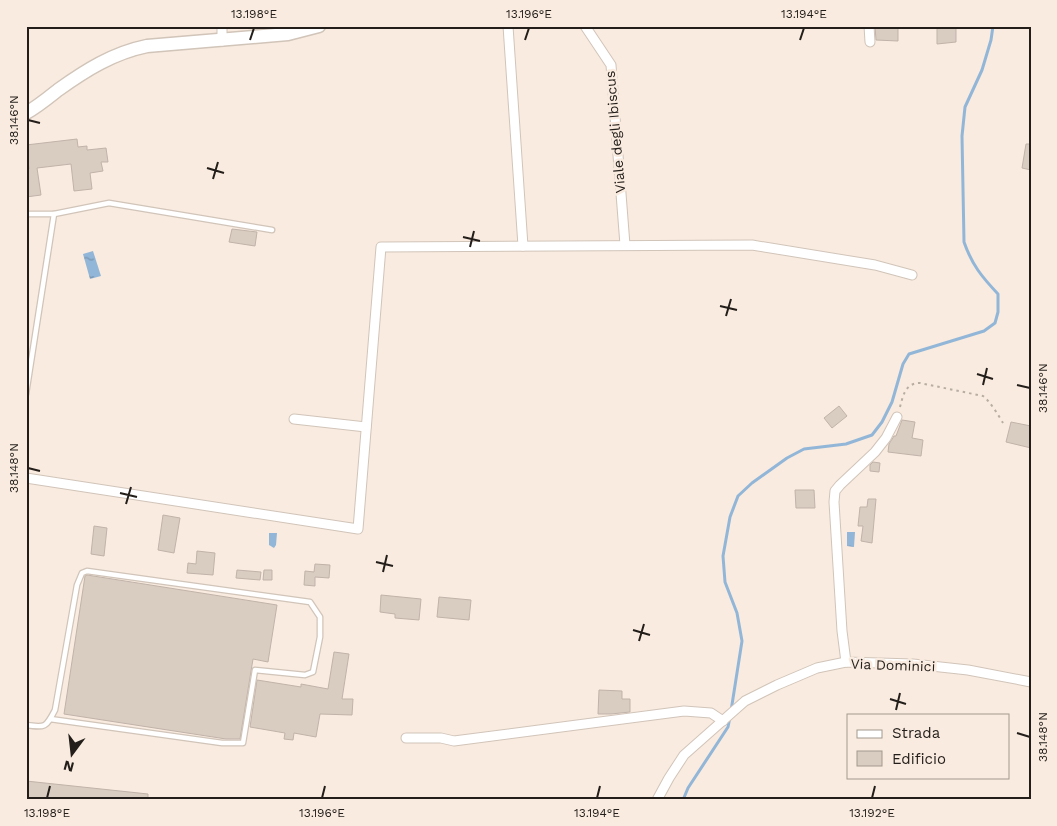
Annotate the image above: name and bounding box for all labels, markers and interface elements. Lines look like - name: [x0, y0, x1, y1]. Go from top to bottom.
- text: 13.198°E: [231, 7, 277, 21]
- text: 13.196°E: [506, 7, 552, 21]
- text: 13.194°E: [781, 7, 827, 21]
- street label: Viale degli Ibiscus: [602, 70, 628, 194]
- text: 38.146°N: [7, 95, 21, 145]
- text: 38.146°N: [1036, 363, 1050, 413]
- text: 38.148°N: [7, 443, 21, 493]
- street label: Via Dominici: [850, 656, 936, 674]
- text: 38.148°N: [1036, 712, 1050, 762]
- legend: [847, 714, 1010, 778]
- text: Strada: [892, 724, 941, 742]
- north arrow: [48, 728, 98, 778]
- text: Edificio: [892, 750, 946, 768]
- text: N: [62, 757, 76, 776]
- text: 13.198°E: [24, 806, 70, 820]
- text: 13.196°E: [299, 806, 345, 820]
- text: 13.194°E: [574, 806, 620, 820]
- text: 13.192°E: [849, 806, 895, 820]

